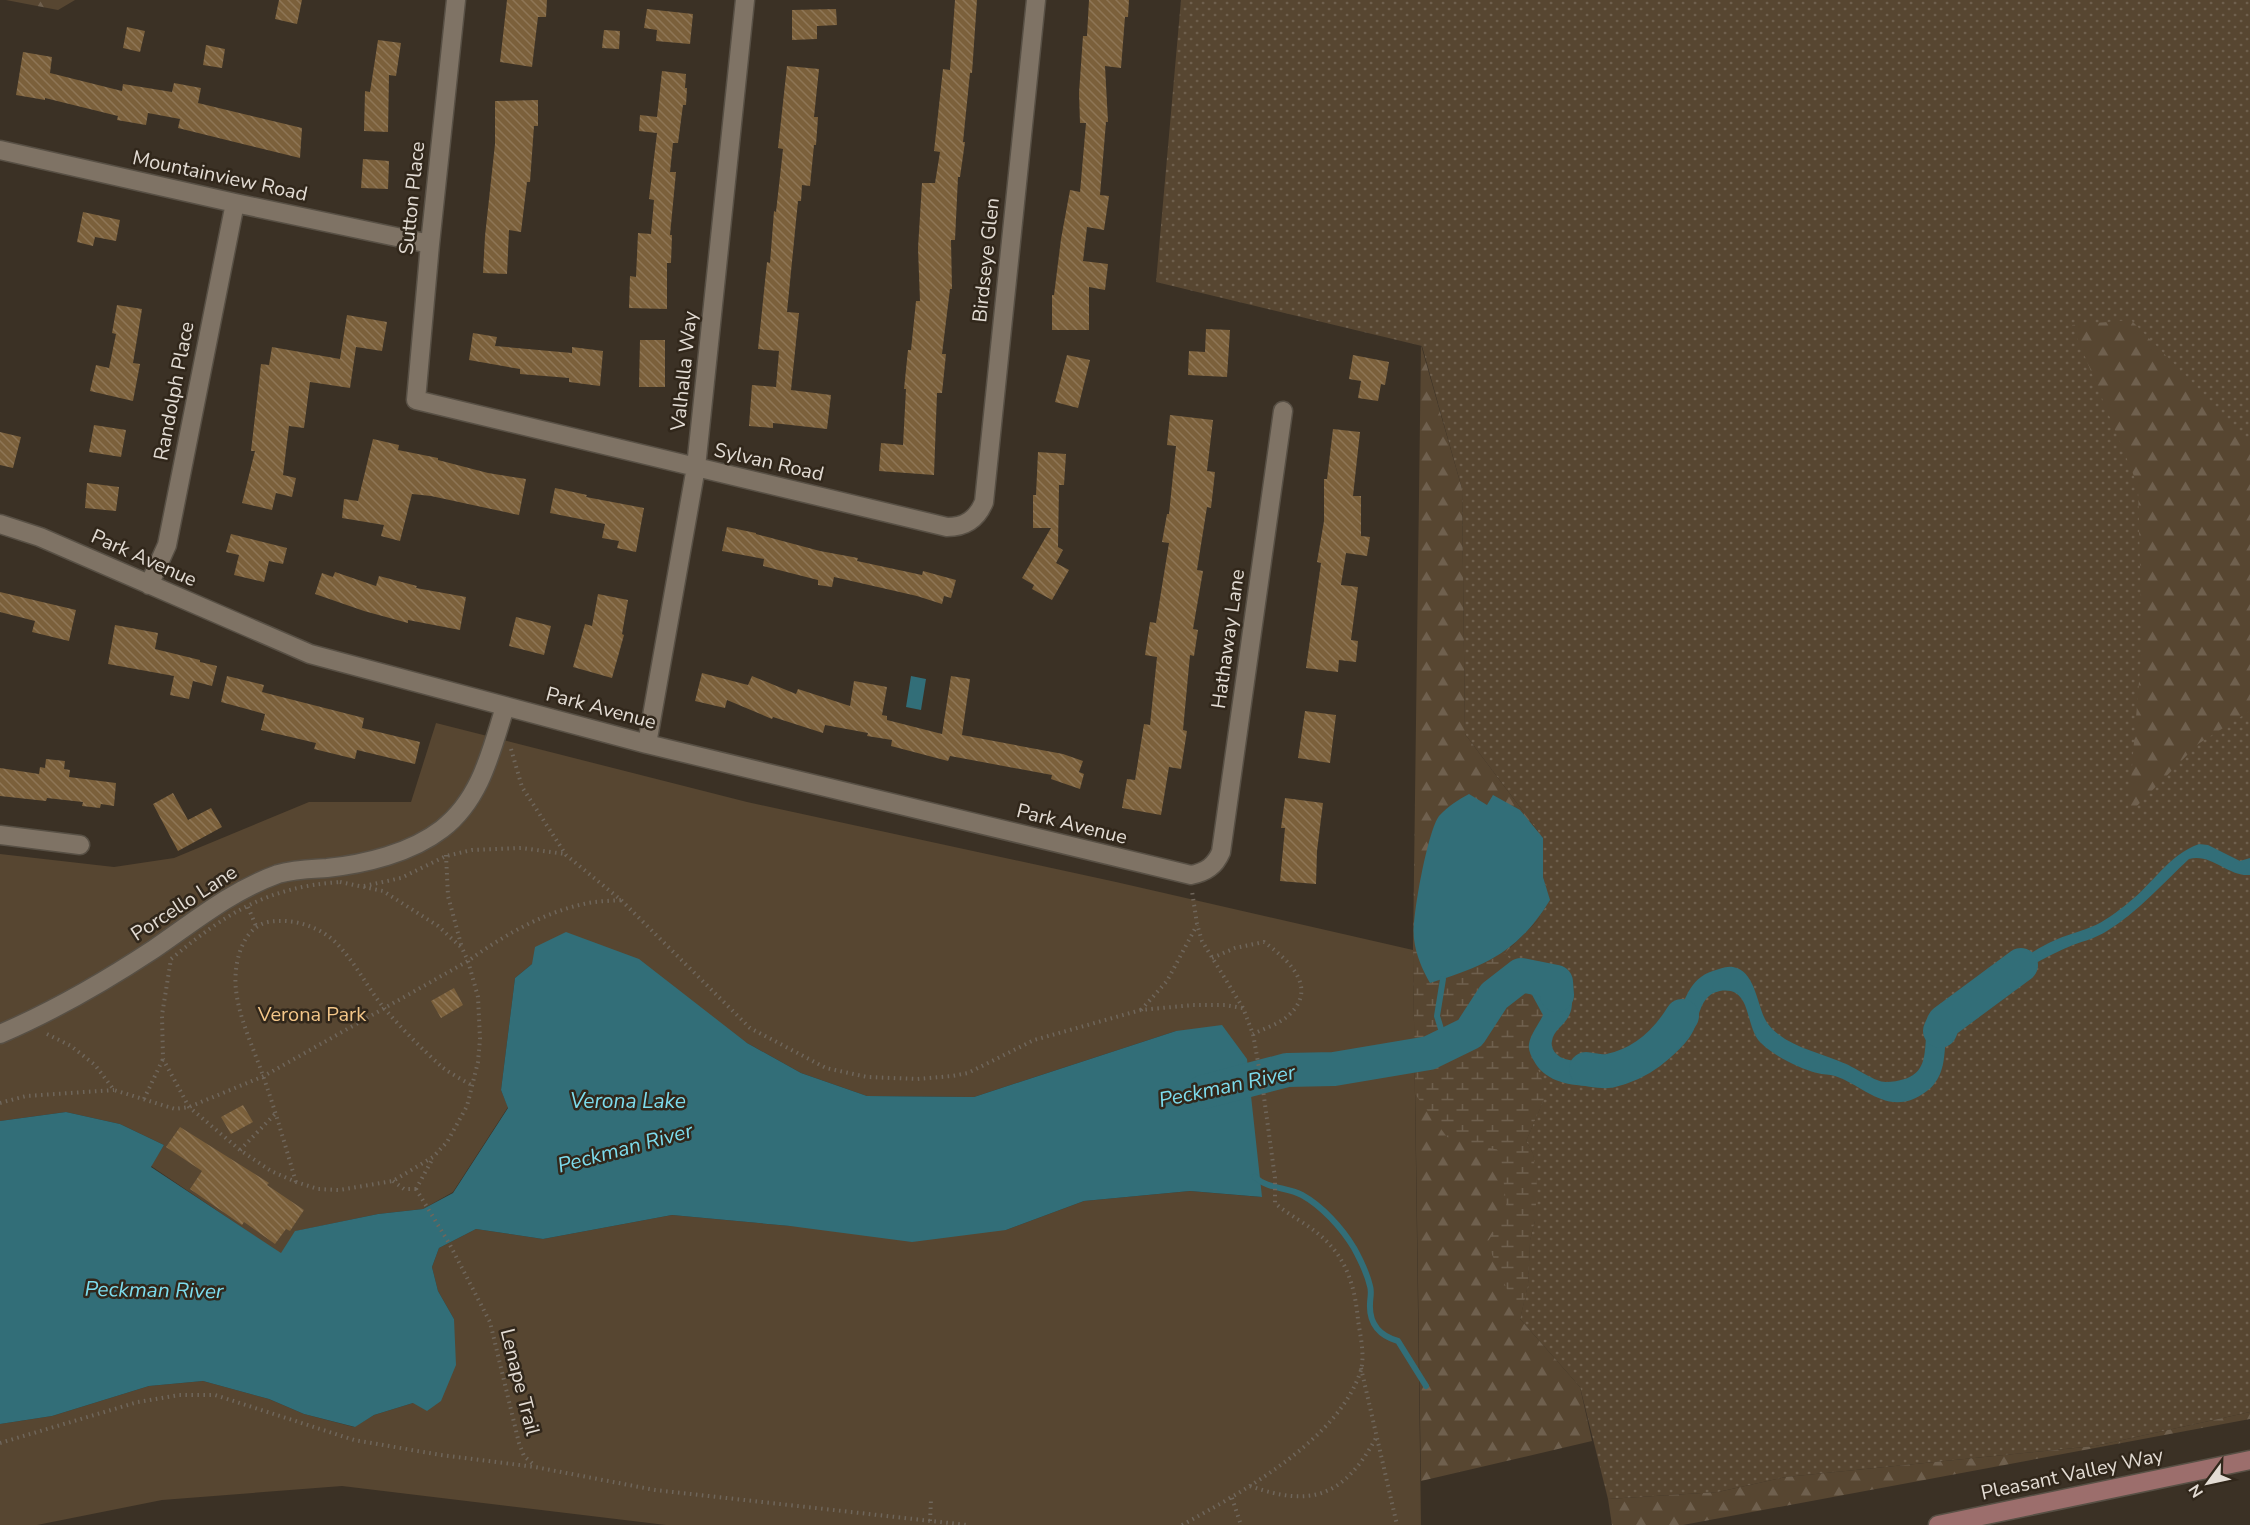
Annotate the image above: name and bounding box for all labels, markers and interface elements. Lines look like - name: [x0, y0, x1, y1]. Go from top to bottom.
- street label: Sutton Place: [393, 140, 431, 256]
- street label: Mountainview Road: [130, 144, 310, 208]
- street label: Birdseye Glen: [966, 196, 1006, 324]
- street label: Valhalla Way: [664, 309, 704, 433]
- street label: Randolph Place: [147, 319, 201, 463]
- street label: Sylvan Road: [711, 436, 827, 488]
- street label: Park Avenue: [87, 523, 201, 593]
- street label: Hathaway Lane: [1205, 567, 1251, 711]
- street label: Park Avenue: [543, 680, 659, 736]
- street label: Park Avenue: [1014, 797, 1130, 851]
- street label: Porcello Lane: [126, 859, 242, 947]
- park label: Verona Park: [257, 1001, 367, 1028]
- water label: Peckman River: [1156, 1058, 1298, 1114]
- water label: Verona Lake: [570, 1087, 686, 1115]
- water label: Peckman River: [554, 1116, 696, 1180]
- water label: Peckman River: [84, 1275, 224, 1305]
- street label: Lenape Trail: [494, 1326, 546, 1438]
- street label: Pleasant Valley Way: [1978, 1441, 2166, 1507]
- north arrow: [2178, 1453, 2238, 1513]
- text: N: [2184, 1480, 2209, 1502]

